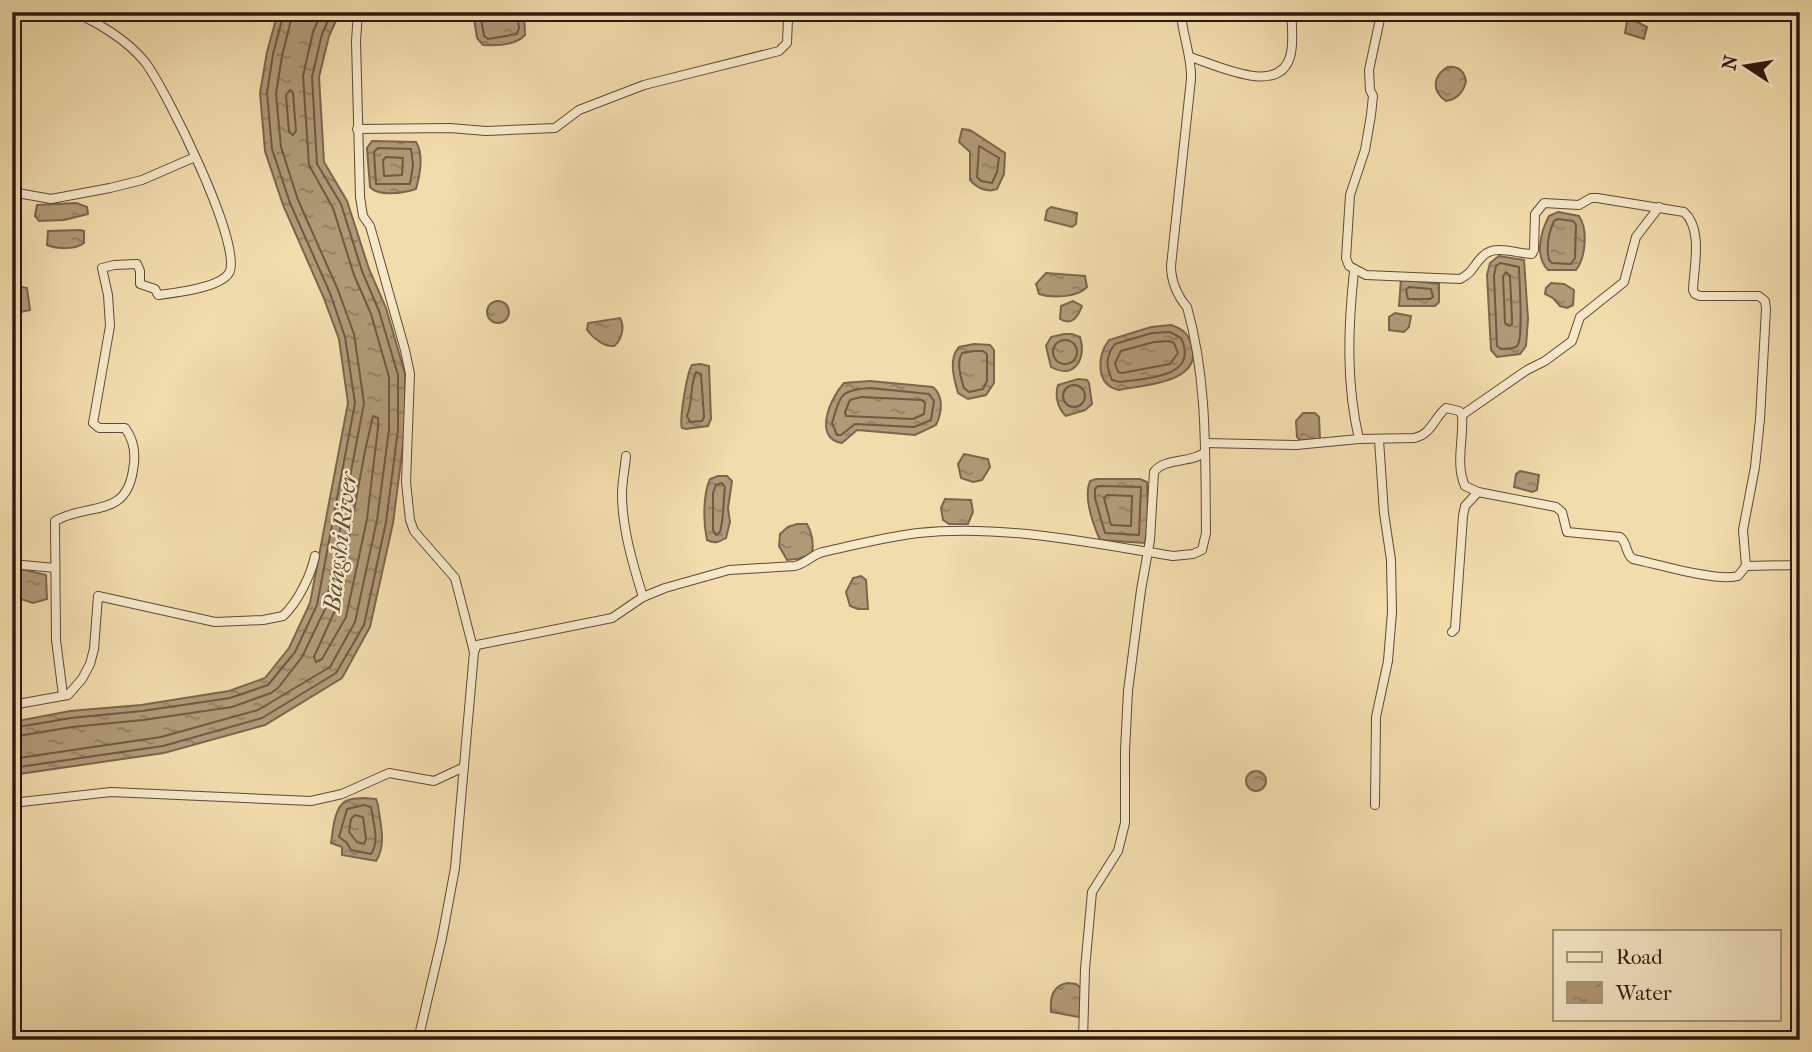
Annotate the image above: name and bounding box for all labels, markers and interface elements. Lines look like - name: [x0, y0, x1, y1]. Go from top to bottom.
- north arrow: [1710, 32, 1780, 102]
- text: N: [1718, 53, 1743, 72]
- water label: Bangshi River: [317, 468, 363, 615]
- legend: [1553, 930, 1780, 1020]
- text: Road: [1616, 945, 1663, 969]
- text: Water: [1615, 981, 1672, 1005]

